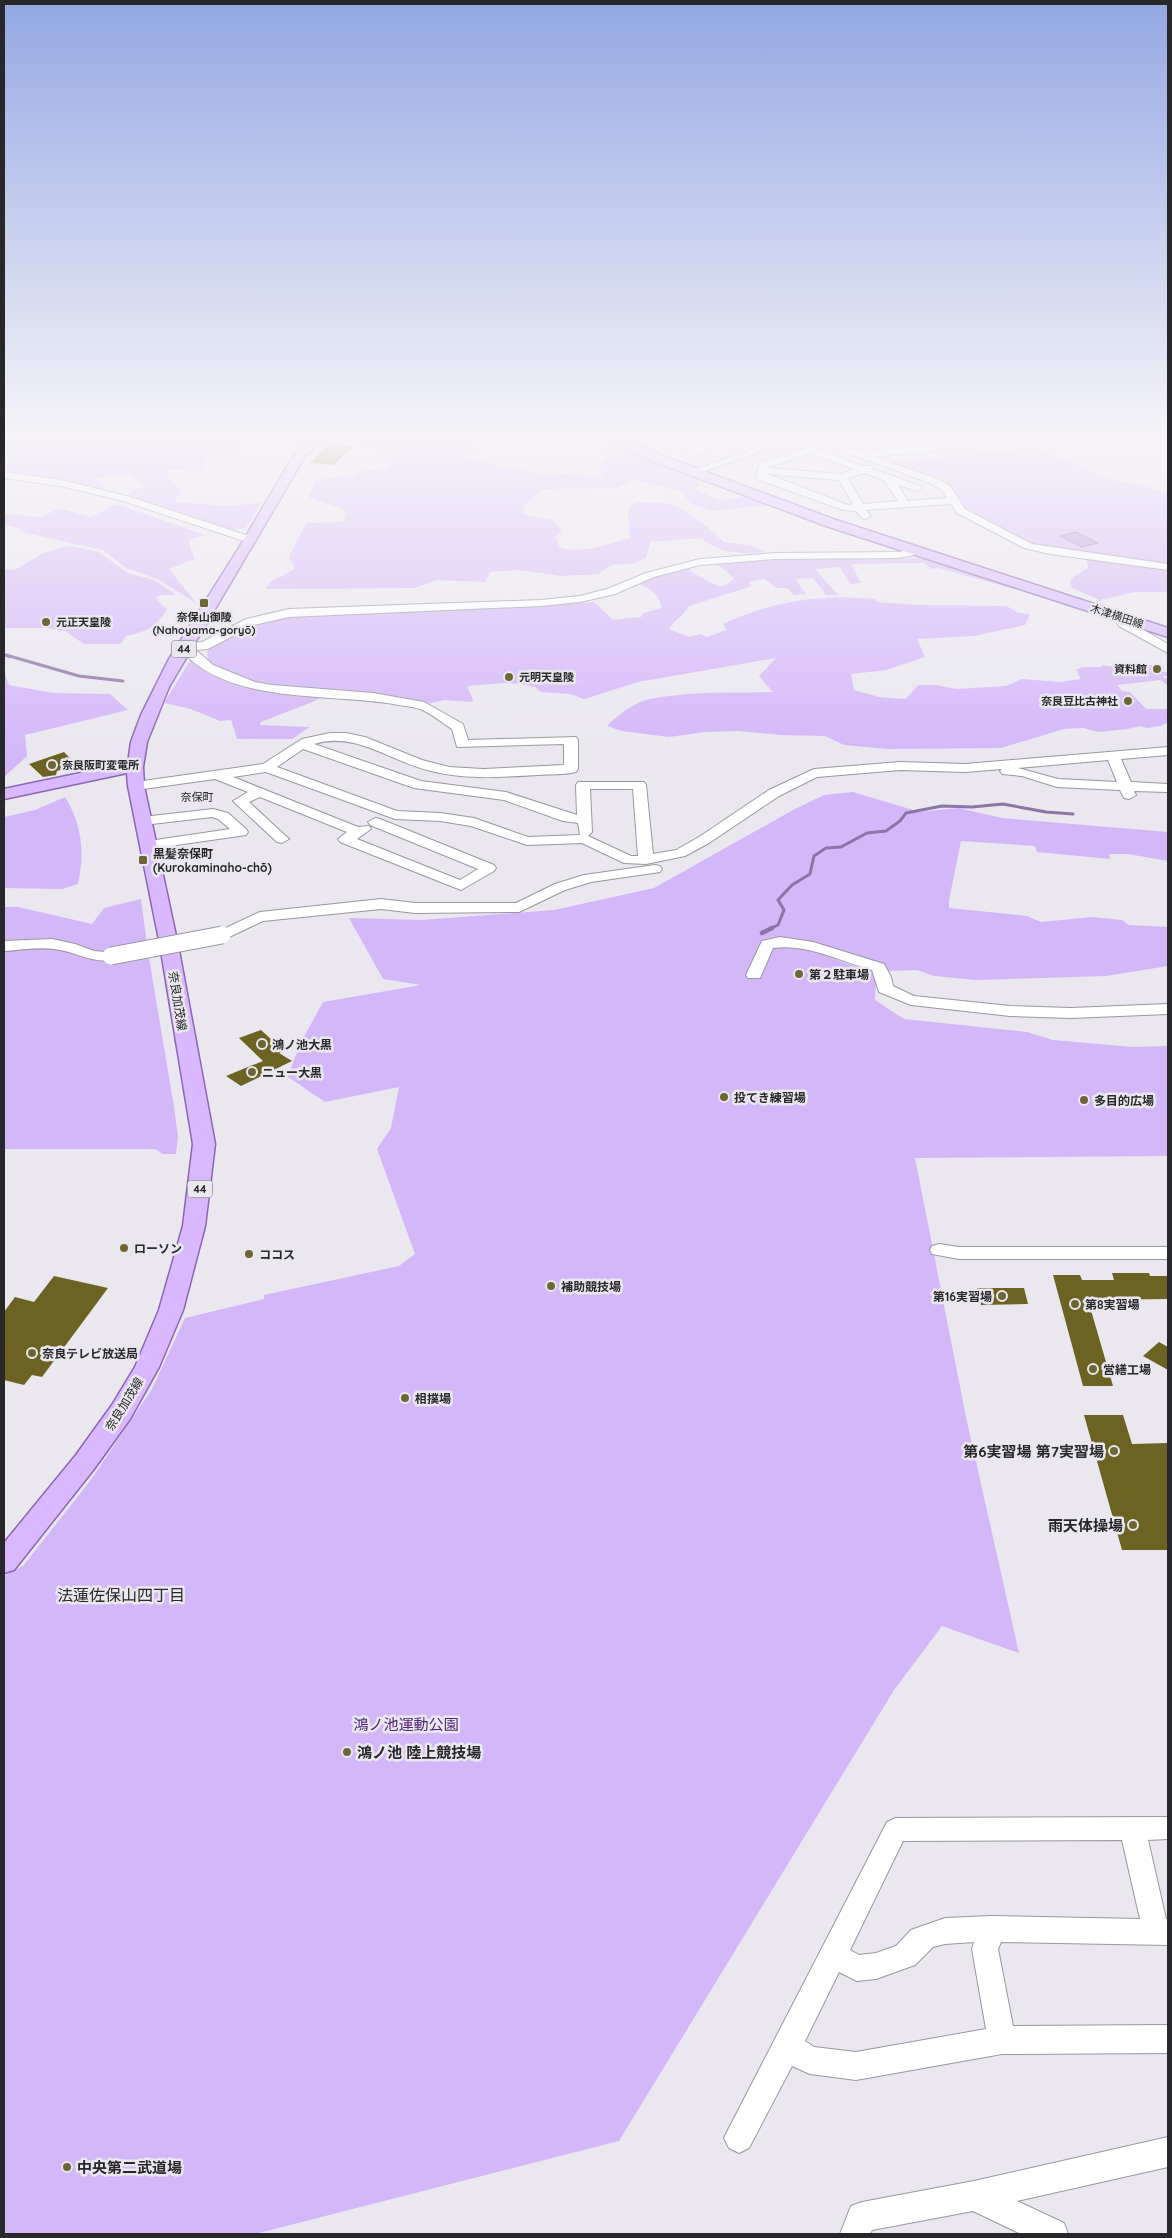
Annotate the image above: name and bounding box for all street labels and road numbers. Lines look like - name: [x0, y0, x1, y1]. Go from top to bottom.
- street label: 木津横田線: [1089, 601, 1145, 631]
- road number: 44: [172, 641, 196, 658]
- street label: 奈良加茂線: [166, 970, 190, 1032]
- road number: 44: [188, 1180, 212, 1198]
- street label: 奈良加茂線: [102, 1375, 146, 1433]

